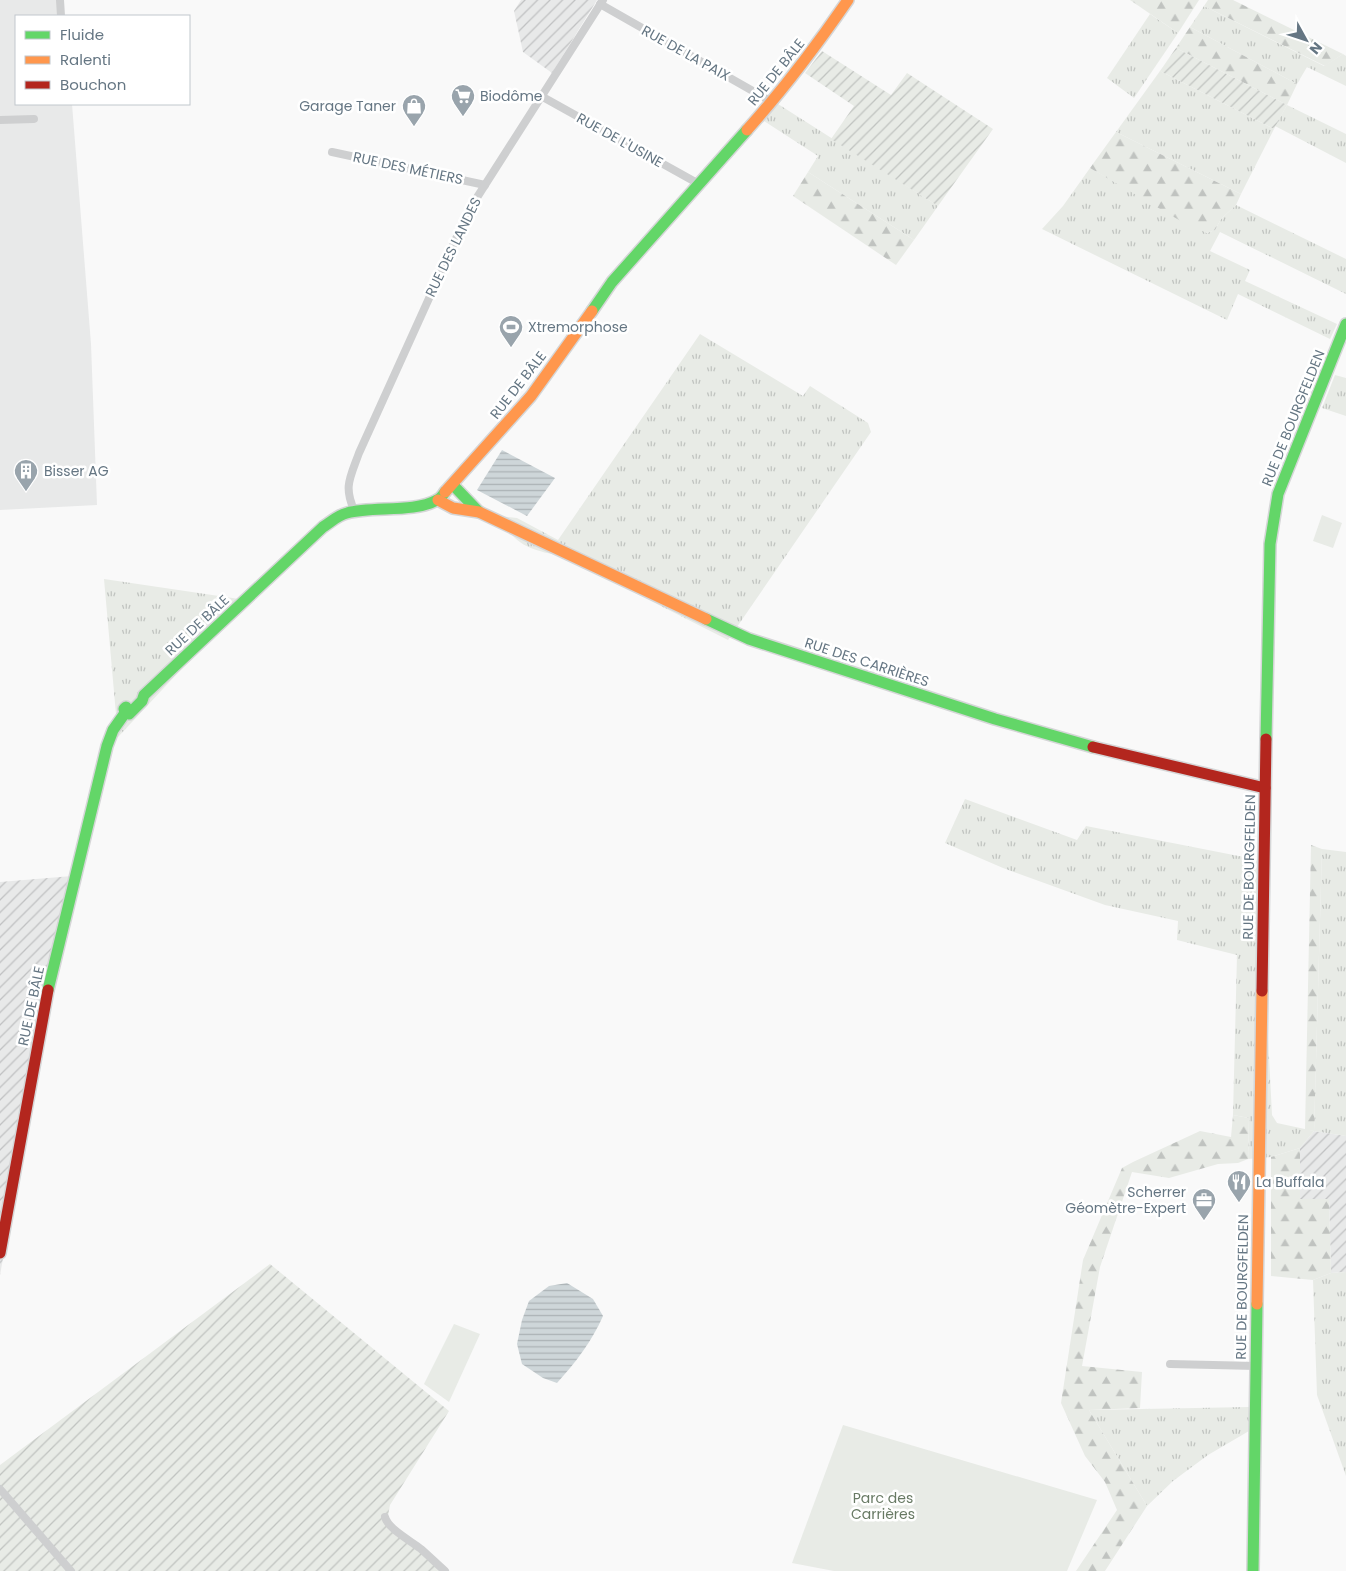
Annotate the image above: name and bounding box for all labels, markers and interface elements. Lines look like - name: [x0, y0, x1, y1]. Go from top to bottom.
- legend: [15, 15, 190, 105]
- north arrow: [1281, 15, 1331, 65]
- street label: RUE DE LA PAIX: [638, 20, 734, 86]
- text: Fluide: [60, 24, 104, 45]
- street label: RUE DE BÂLE: [743, 34, 809, 110]
- text: N: [1305, 38, 1327, 59]
- text: Ralenti: [60, 49, 111, 70]
- text: Bouchon: [60, 74, 126, 95]
- supermarket icon: Biodôme: [450, 83, 476, 117]
- place label: Biodôme: [480, 86, 543, 106]
- shop icon: Garage Taner: [401, 93, 427, 127]
- place label: Garage Taner: [299, 96, 396, 116]
- street label: RUE DE L'USINE: [573, 108, 667, 172]
- street label: RUE DES MÉTIERS: [351, 147, 465, 189]
- street label: RUE DES LANDES: [420, 194, 486, 300]
- sports icon: Xtremorphose: [498, 314, 524, 348]
- place label: Xtremorphose: [528, 317, 628, 337]
- street label: RUE DE BÂLE: [485, 347, 551, 423]
- street label: RUE DE BOURGFELDEN: [1257, 347, 1329, 489]
- building icon: Bisser AG: [13, 458, 39, 492]
- place label: Bisser AG: [44, 461, 109, 481]
- street label: RUE DE BÂLE: [161, 590, 233, 660]
- street label: RUE DES CARRIÈRES: [802, 632, 932, 692]
- street label: RUE DE BOURGFELDEN: [1238, 794, 1260, 940]
- street label: RUE DE BÂLE: [13, 964, 49, 1048]
- restaurant icon: La Buffala: [1226, 1169, 1252, 1203]
- place label: La Buffala: [1256, 1172, 1324, 1192]
- place label: Scherrer Géomètre-Expert: [1065, 1182, 1186, 1218]
- office icon: Scherrer Géomètre-Expert: [1191, 1187, 1217, 1221]
- street label: RUE DE BOURGFELDEN: [1231, 1214, 1253, 1360]
- park label: Parc des Carrières: [851, 1488, 915, 1524]

